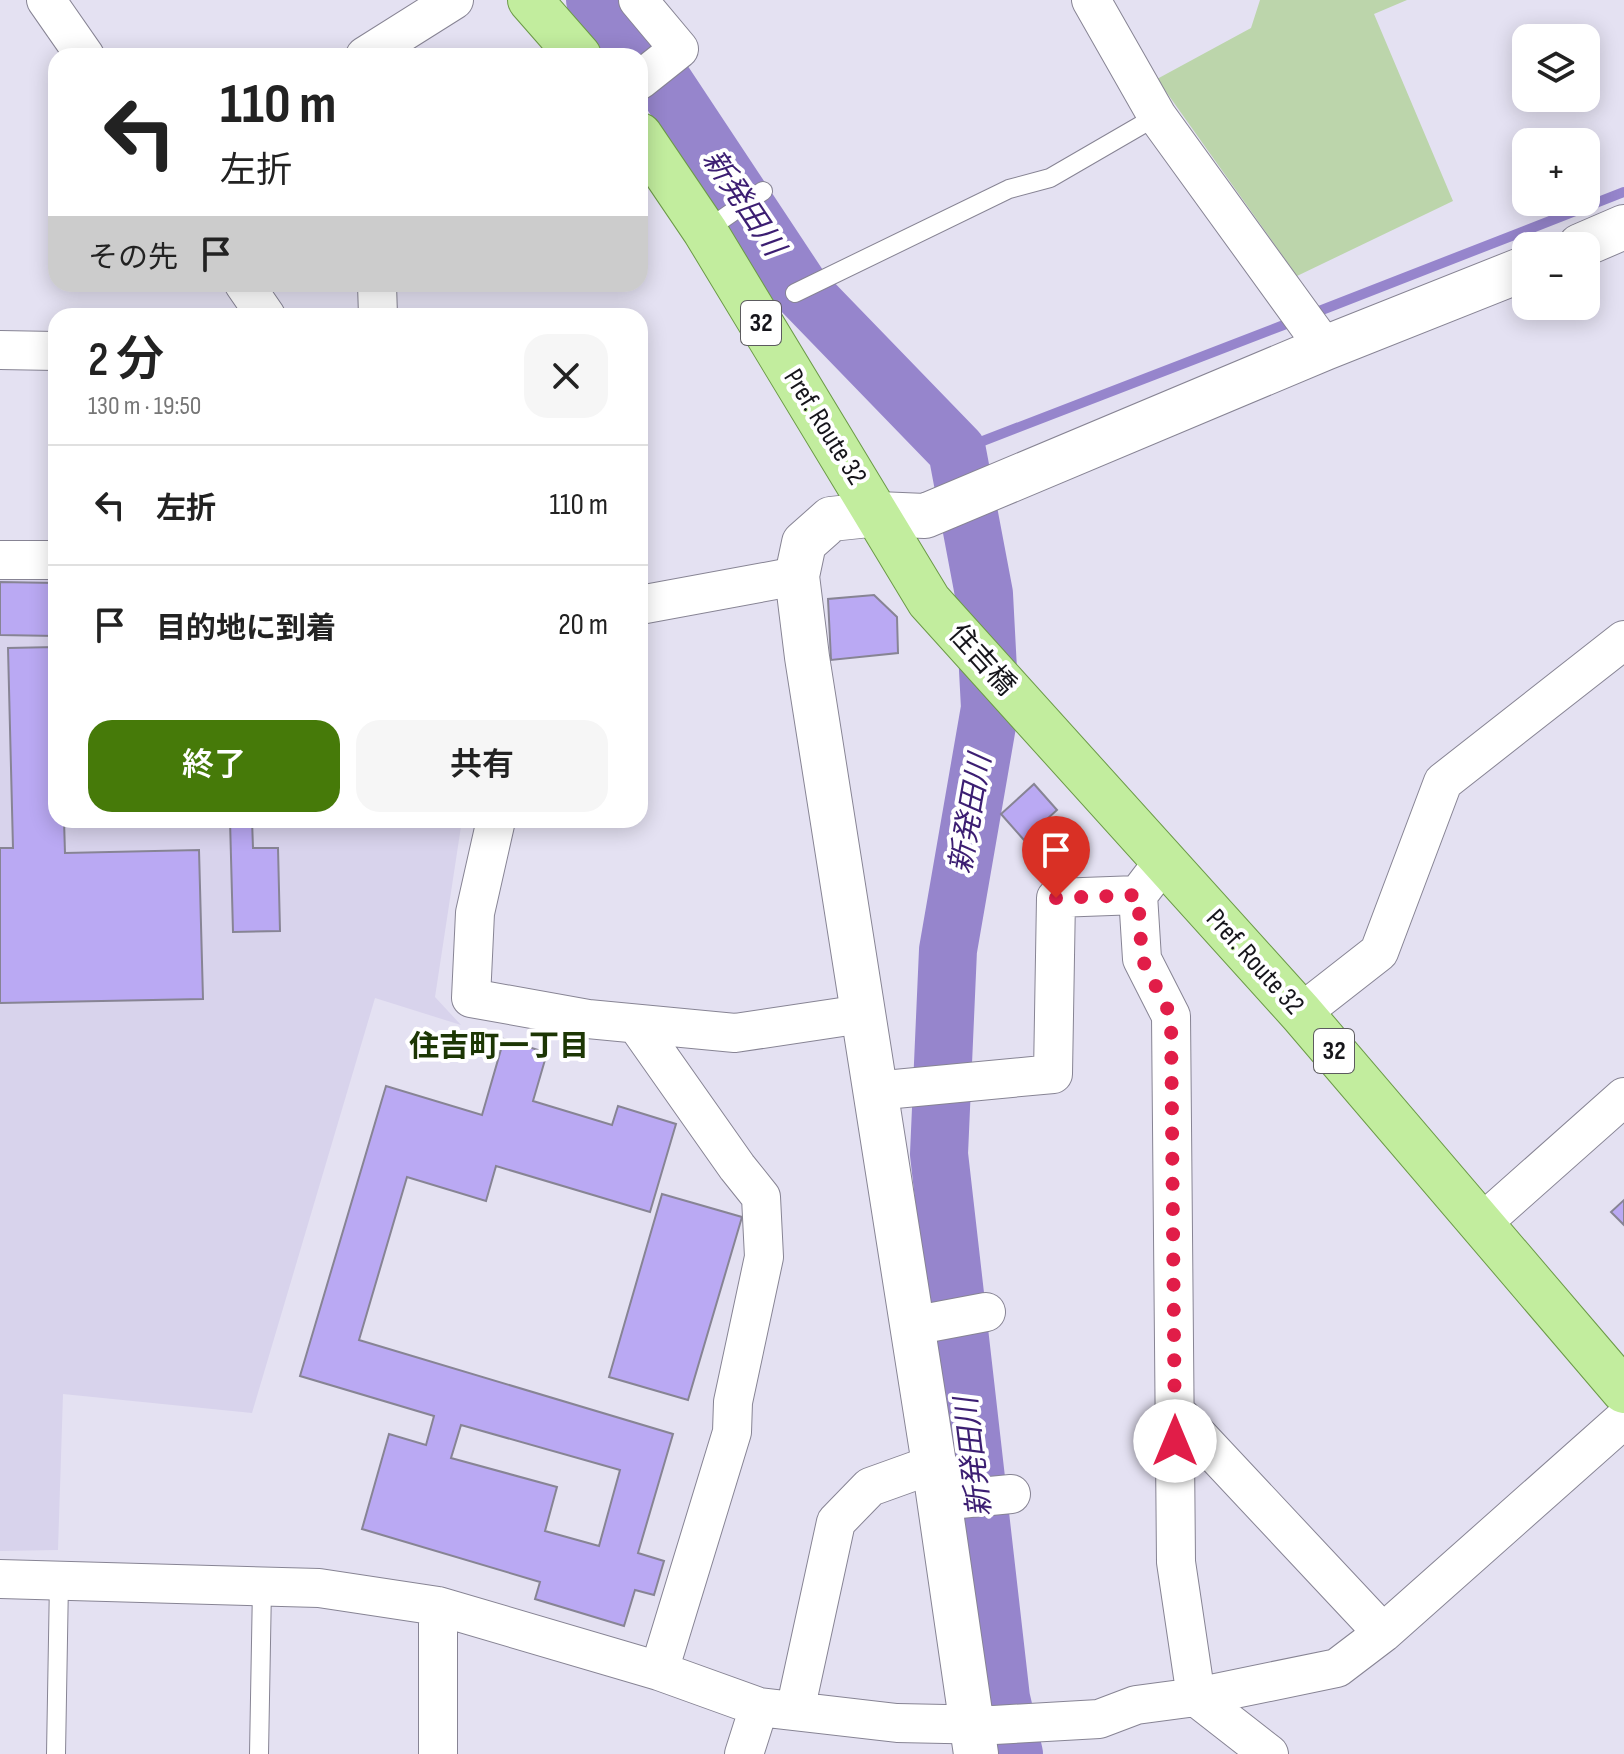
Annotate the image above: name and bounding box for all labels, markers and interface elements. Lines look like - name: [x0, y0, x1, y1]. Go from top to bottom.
- map controls: [1512, 24, 1600, 320]
- button: layers: [1512, 24, 1600, 112]
- text: 110 m: [220, 72, 336, 139]
- icon: left: [88, 80, 192, 184]
- button: +: [1512, 128, 1600, 216]
- water label: 新発田川: [695, 143, 793, 265]
- text: 左折: [220, 150, 292, 193]
- icon: arrive: [194, 232, 238, 276]
- button: −: [1512, 232, 1600, 320]
- text: その先: [88, 240, 178, 276]
- road number: 32: [741, 301, 781, 345]
- text: 2 分: [88, 332, 164, 389]
- button: close: [524, 334, 608, 418]
- street label: Pref. Route 32: [776, 363, 874, 491]
- text: 130 m · 19:50: [88, 391, 201, 422]
- icon: left: [88, 483, 132, 527]
- text: 110 m: [550, 487, 608, 523]
- text: 左折: [156, 491, 216, 527]
- icon: arrive: [88, 603, 132, 647]
- text: 20 m: [558, 607, 608, 643]
- text: 目的地に到着: [156, 611, 336, 647]
- street label: 住吉橋: [942, 618, 1022, 702]
- button: 終了: [88, 720, 340, 812]
- button: 共有: [356, 720, 608, 812]
- water label: 新発田川: [943, 749, 1000, 876]
- pin: [1022, 816, 1090, 898]
- icon: arrive: [1034, 828, 1078, 872]
- street label: Pref. Route 32: [1199, 903, 1311, 1021]
- district label: 住吉町一丁目: [409, 1029, 589, 1065]
- road number: 32: [1314, 1029, 1354, 1073]
- water label: 新発田川: [948, 1392, 999, 1519]
- position arrow: [1133, 1399, 1217, 1483]

